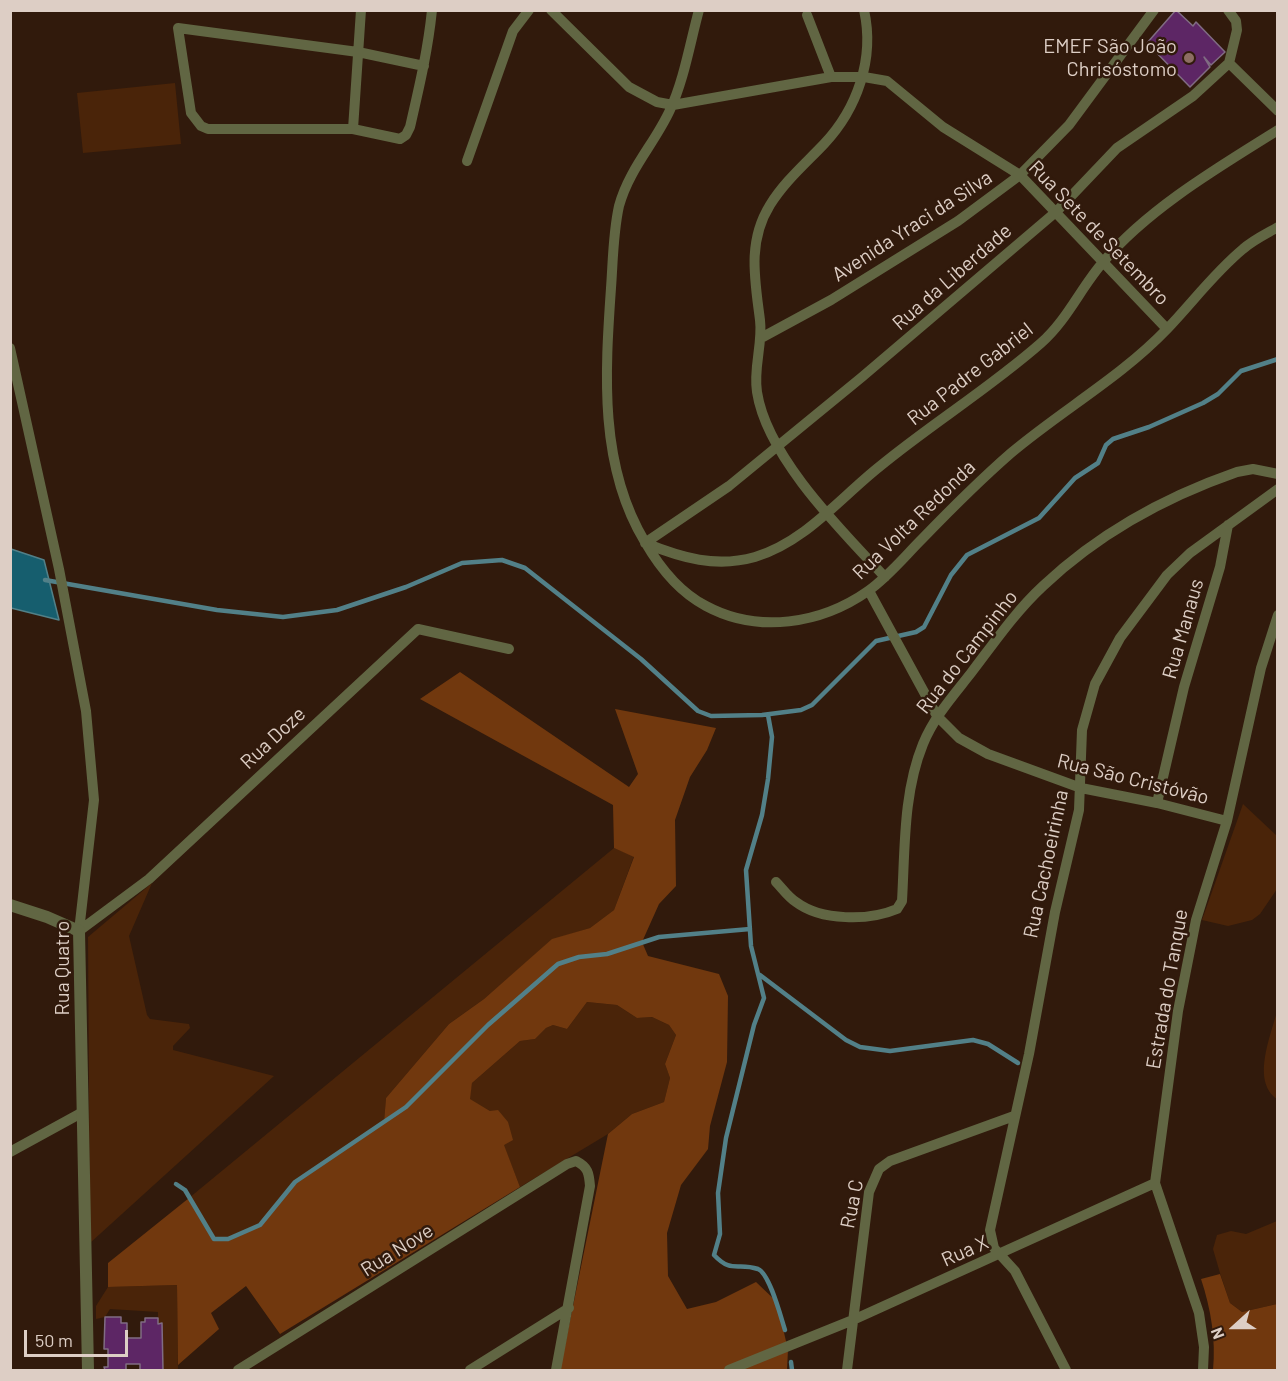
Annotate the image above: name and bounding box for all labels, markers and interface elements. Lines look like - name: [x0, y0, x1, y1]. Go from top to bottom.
- place label: EMEF São João Chrisóstomo: [1043, 34, 1177, 81]
- marker: EMEF São João Chrisóstomo: [1182, 51, 1196, 65]
- street label: Rua Sete de Setembro: [1024, 156, 1174, 310]
- street label: Avenida Yraci da Silva: [828, 165, 996, 287]
- street label: Rua da Liberdade: [887, 219, 1017, 335]
- street label: Rua Padre Gabriel: [902, 317, 1038, 431]
- street label: Rua Volta Redonda: [848, 455, 980, 585]
- street label: Rua Manaus: [1157, 576, 1209, 682]
- street label: Rua do Campinho: [911, 585, 1023, 719]
- street label: Rua Doze: [236, 702, 310, 774]
- street label: Rua São Cristóvão: [1055, 749, 1211, 809]
- street label: Rua Cachoeirinha: [1019, 788, 1073, 940]
- street label: Estrada do Tanque: [1141, 907, 1193, 1071]
- street label: Rua Quatro: [50, 921, 74, 1015]
- street label: Rua C: [836, 1178, 868, 1230]
- street label: Rua Nove: [356, 1218, 438, 1282]
- street label: Rua X: [938, 1230, 992, 1272]
- north arrow: [1204, 1297, 1264, 1357]
- scale bar: [27, 1318, 130, 1356]
- text: N: [1206, 1325, 1228, 1342]
- text: 50 m: [35, 1329, 73, 1351]

